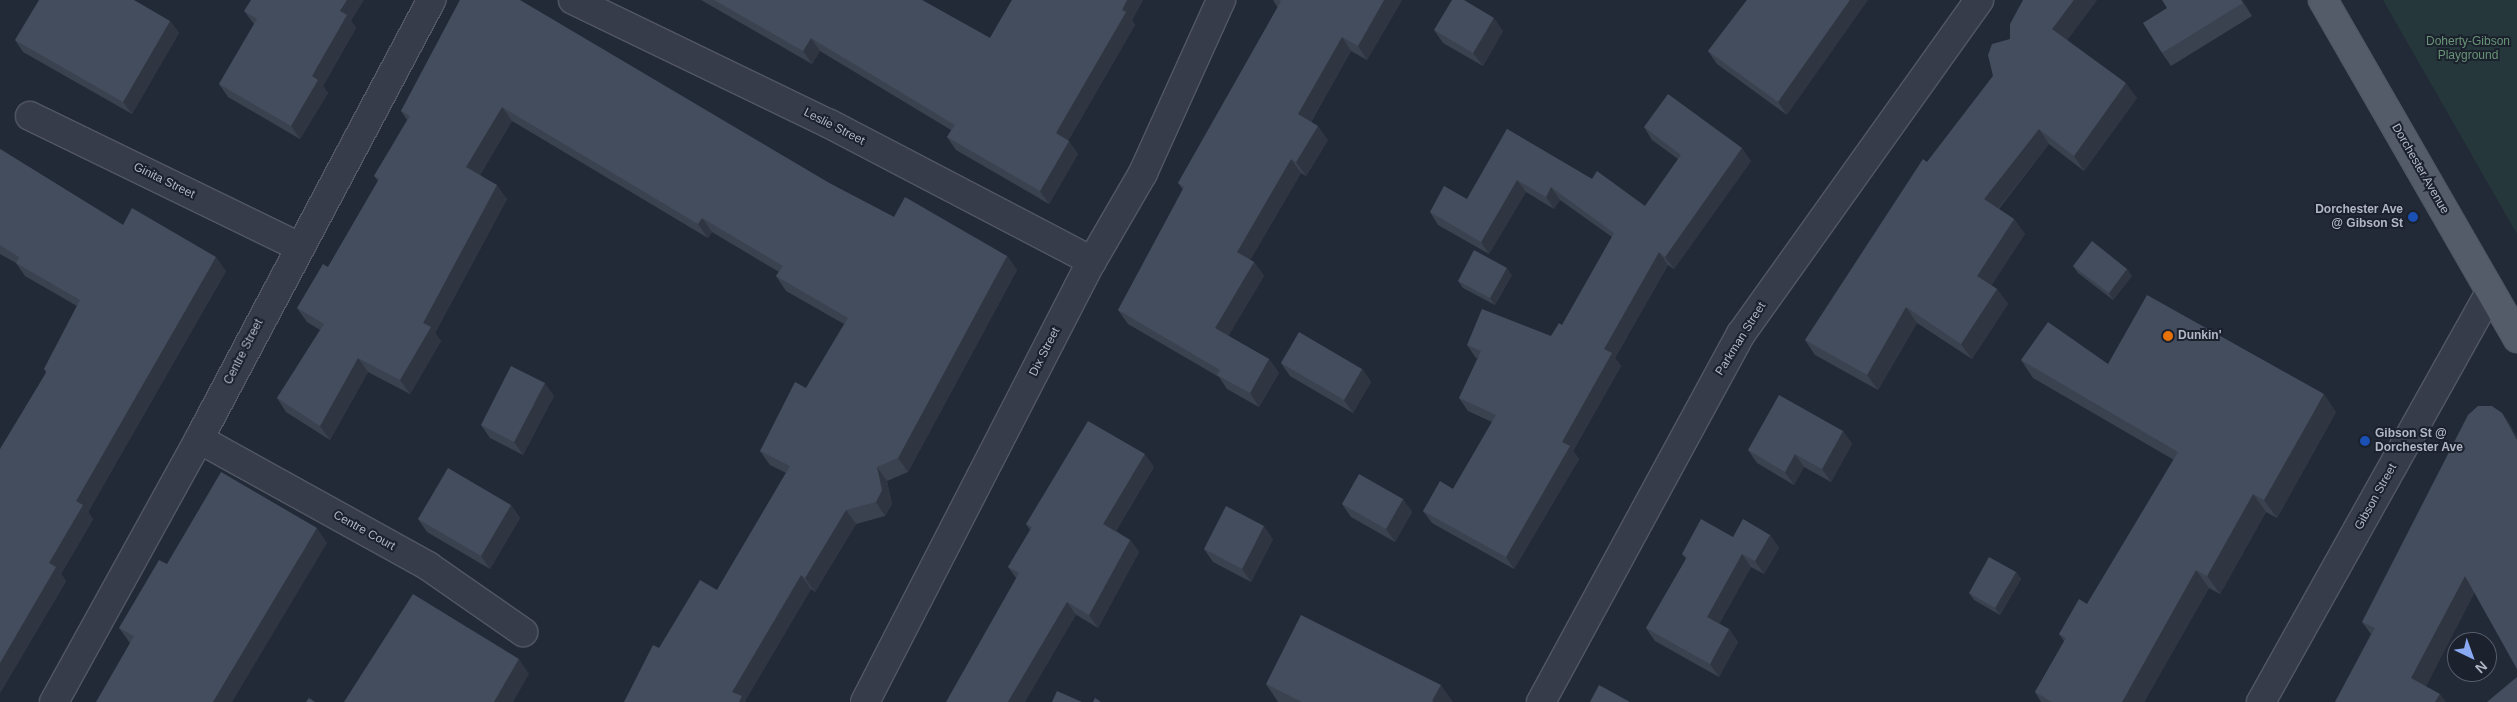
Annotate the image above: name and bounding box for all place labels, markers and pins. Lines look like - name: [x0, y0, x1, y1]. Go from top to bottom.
- place label: Dorchester Ave @ Gibson St: [2315, 203, 2403, 231]
- marker: Dorchester Ave @ Gibson St: [2407, 211, 2419, 223]
- place label: Dunkin': [2178, 329, 2222, 343]
- marker: Dunkin': [2162, 330, 2174, 342]
- place label: Gibson St @ Dorchester Ave: [2375, 427, 2463, 455]
- marker: Gibson St @ Dorchester Ave: [2359, 435, 2371, 447]

